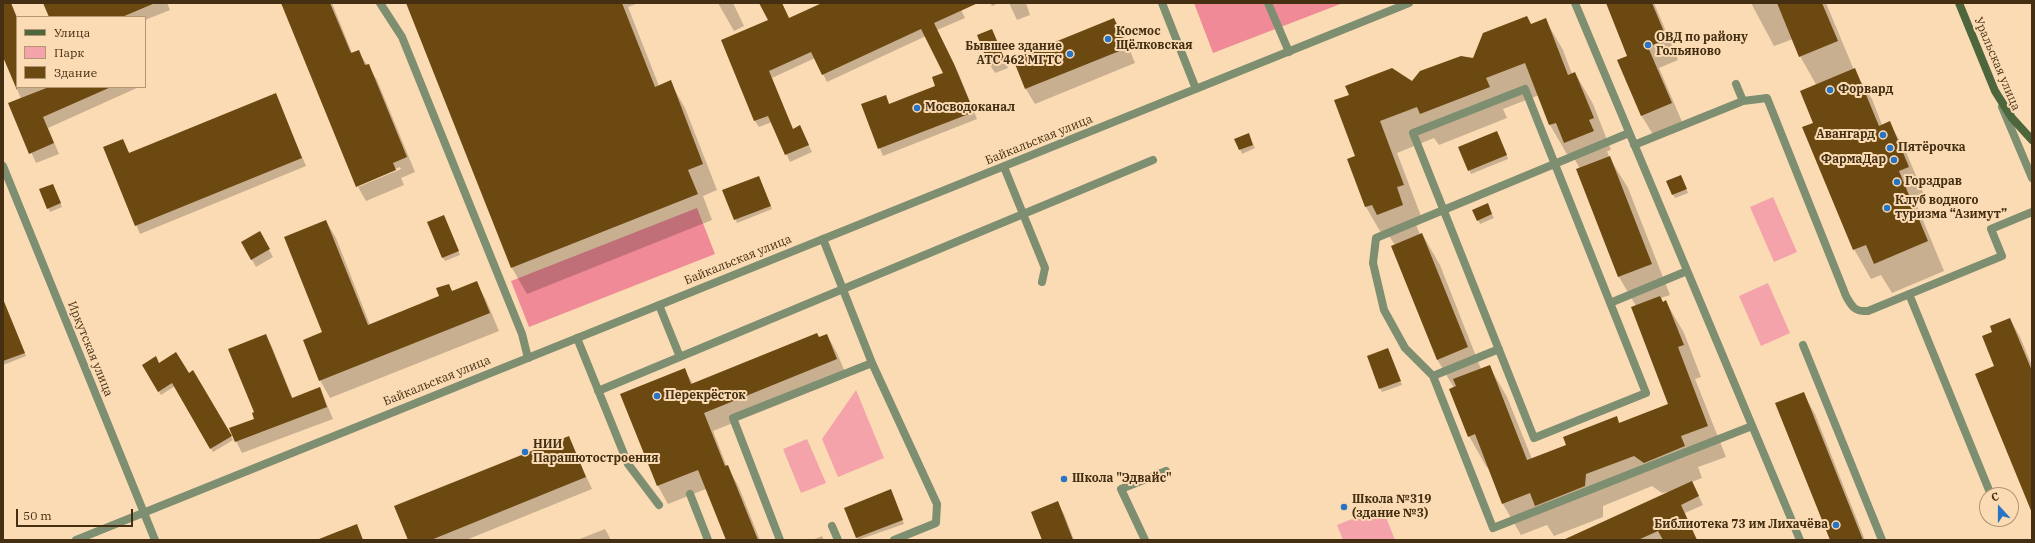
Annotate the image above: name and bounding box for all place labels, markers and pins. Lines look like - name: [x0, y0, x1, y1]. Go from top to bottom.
- place label: Космос Щёлковская: [1116, 25, 1193, 53]
- place label: ОВД по району Гольяново: [1656, 31, 1748, 59]
- marker: Космос Щёлковская: [1103, 34, 1113, 44]
- place label: Бывшее здание АТС 462 МГТС: [965, 40, 1062, 68]
- marker: ОВД по району Гольяново: [1643, 40, 1653, 50]
- marker: Бывшее здание АТС 462 МГТС: [1065, 49, 1075, 59]
- place label: Форвард: [1838, 83, 1893, 97]
- marker: Форвард: [1825, 85, 1835, 95]
- place label: Мосводоканал: [925, 101, 1015, 115]
- marker: Мосводоканал: [912, 103, 922, 113]
- place label: Авангард: [1816, 128, 1875, 142]
- marker: Авангард: [1878, 130, 1888, 140]
- place label: Пятёрочка: [1898, 141, 1966, 155]
- marker: Пятёрочка: [1885, 143, 1895, 153]
- place label: ФармаДар: [1821, 153, 1886, 167]
- marker: ФармаДар: [1889, 155, 1899, 165]
- place label: Горздрав: [1905, 175, 1962, 189]
- marker: Горздрав: [1892, 177, 1902, 187]
- place label: Клуб водного туризма “Азимут”: [1895, 194, 2007, 222]
- marker: Клуб водного туризма “Азимут”: [1882, 203, 1892, 213]
- place label: Перекрёсток: [665, 389, 746, 403]
- marker: Перекрёсток: [652, 391, 662, 401]
- place label: НИИ Парашютостроения: [533, 438, 659, 466]
- marker: НИИ Парашютостроения: [520, 447, 530, 457]
- place label: Школа "Эдвайс": [1072, 472, 1172, 486]
- marker: Школа "Эдвайс": [1059, 474, 1069, 484]
- place label: Школа №319 (здание №3): [1352, 493, 1432, 521]
- marker: Школа №319 (здание №3): [1339, 502, 1349, 512]
- place label: Библиотека 73 им Лихачёва: [1654, 518, 1828, 532]
- marker: Библиотека 73 им Лихачёва: [1831, 520, 1841, 530]

